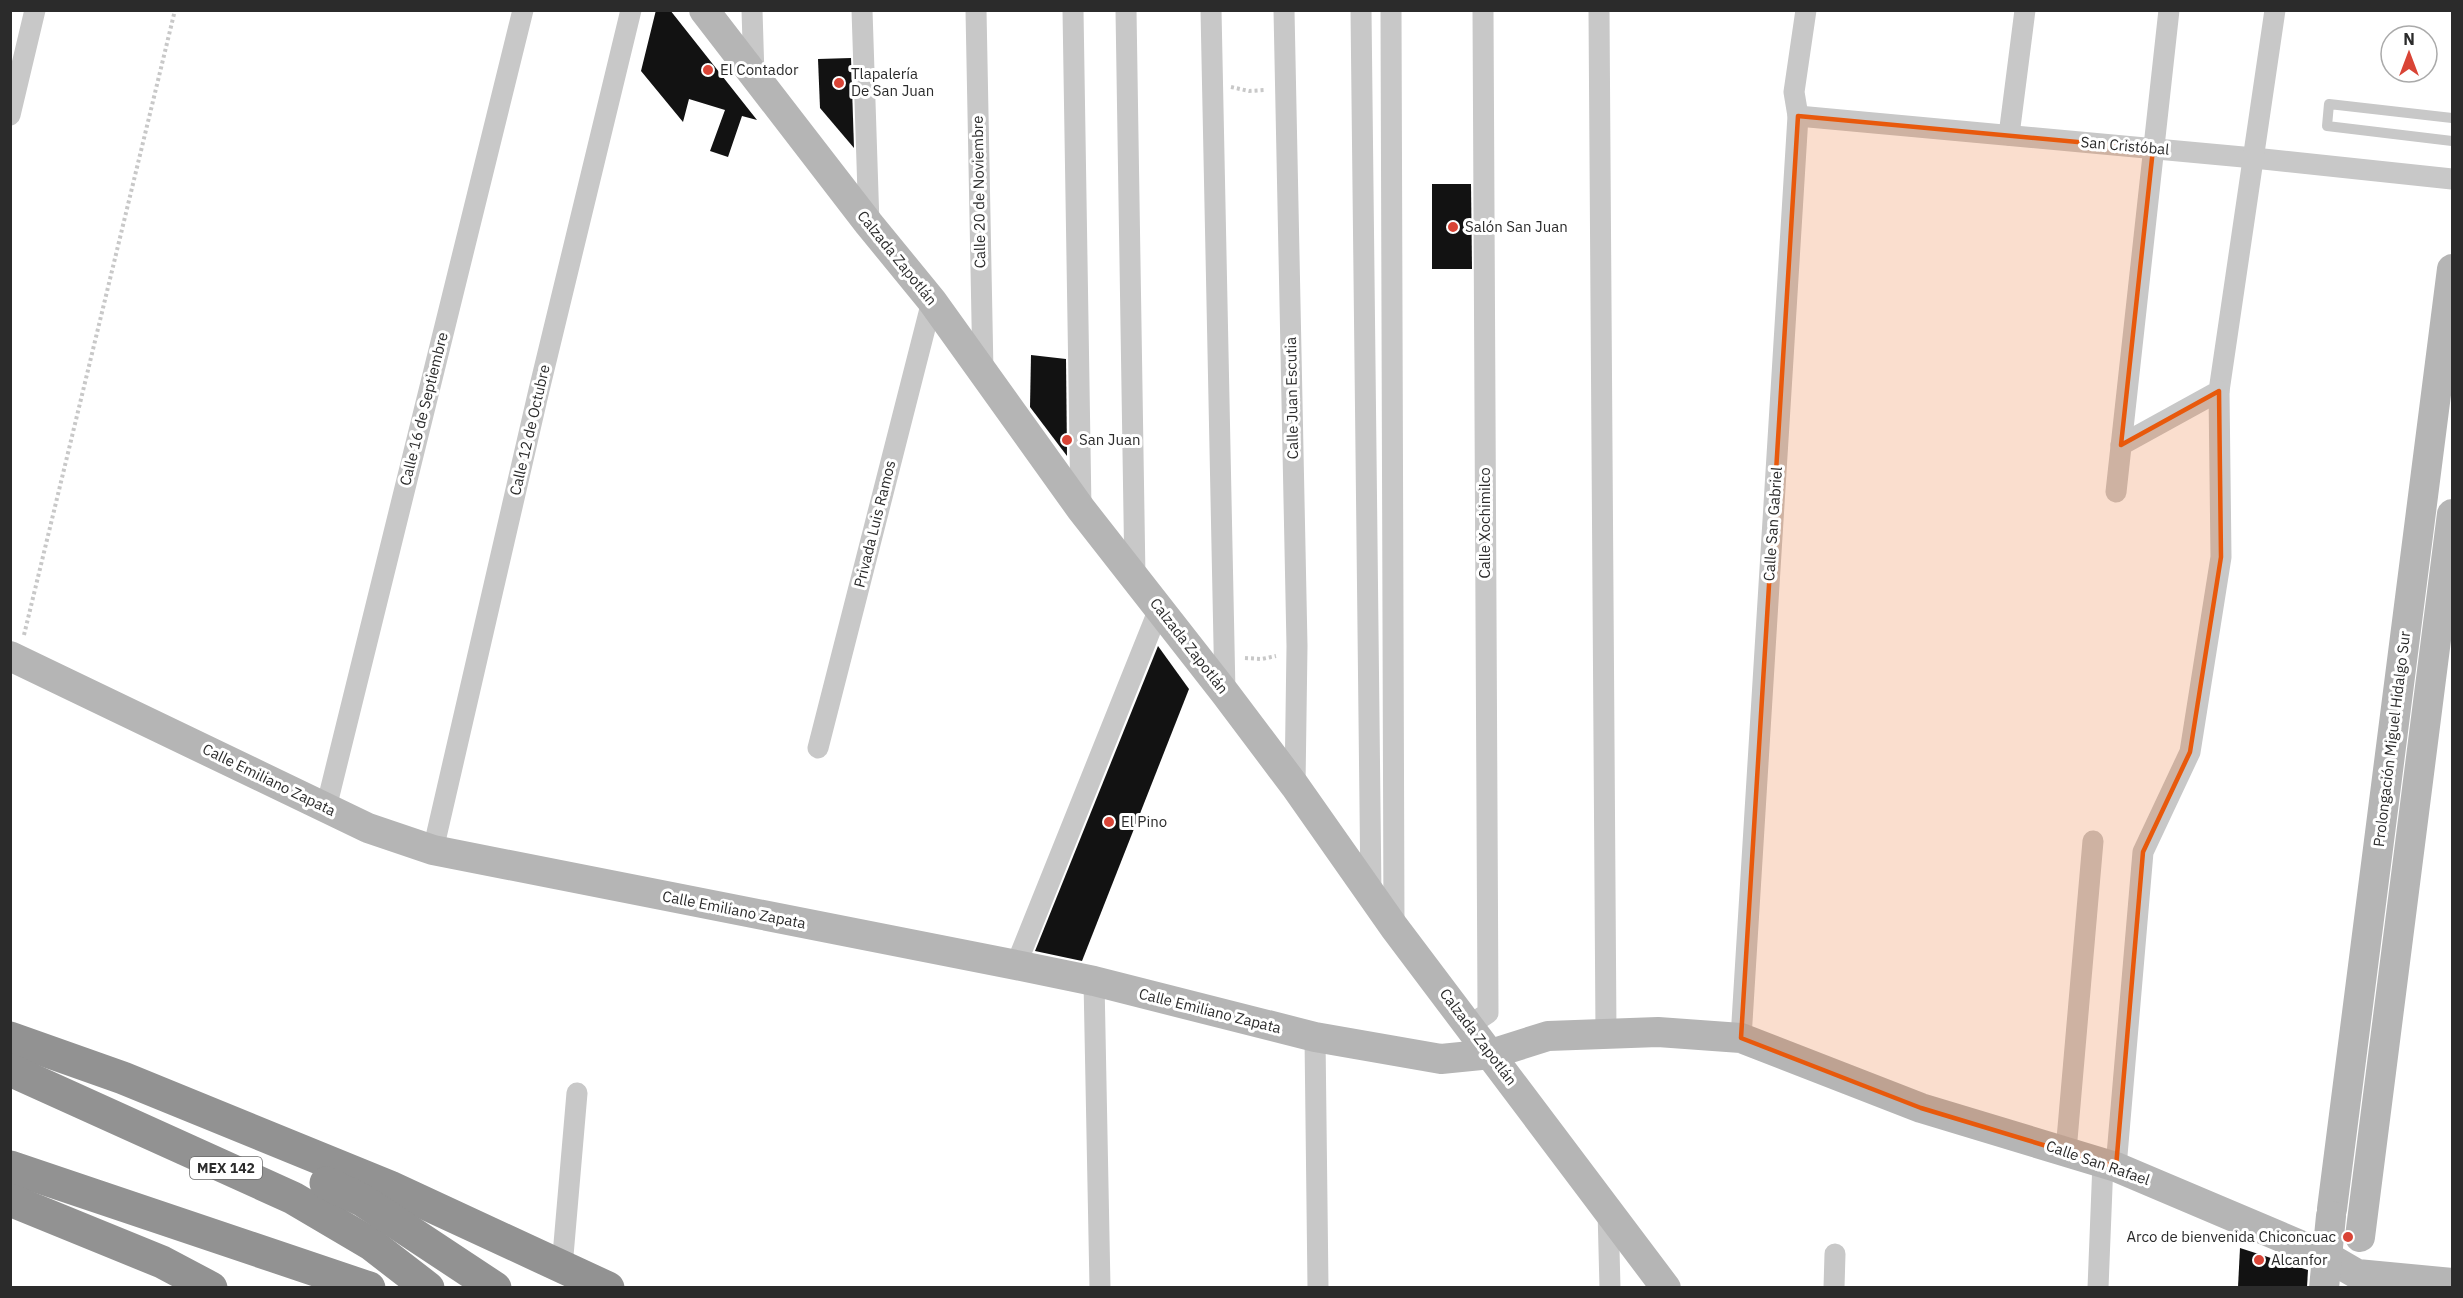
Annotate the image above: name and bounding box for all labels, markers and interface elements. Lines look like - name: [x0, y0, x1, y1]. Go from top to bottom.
- north arrow: [2379, 24, 2439, 84]
- text: N: [2403, 29, 2415, 49]
- place label: El Contador: [720, 60, 799, 79]
- marker: El Contador: [701, 63, 715, 77]
- place label: Tlapalería De San Juan: [851, 64, 934, 100]
- marker: Tlapalería De San Juan: [832, 76, 846, 90]
- street label: Calle 20 de Noviembre: [968, 115, 989, 269]
- street label: San Cristóbal: [2080, 132, 2170, 159]
- street label: Calzada Zapotlán: [853, 207, 941, 309]
- place label: Salón San Juan: [1465, 217, 1568, 236]
- marker: Salón San Juan: [1446, 220, 1460, 234]
- street label: Calle 16 de Septiembre: [395, 330, 452, 488]
- street label: Calle Juan Escutia: [1281, 337, 1302, 459]
- street label: Calle 12 de Octubre: [505, 363, 554, 497]
- place label: San Juan: [1079, 430, 1141, 449]
- marker: San Juan: [1060, 433, 1074, 447]
- street label: Privada Luis Ramos: [850, 458, 900, 589]
- street label: Calle San Gabriel: [1759, 466, 1786, 582]
- street label: Calle Xochimilco: [1475, 467, 1494, 579]
- street label: Calzada Zapotlán: [1146, 594, 1233, 697]
- street label: Prolongación Miguel Hidalgo Sur: [2369, 629, 2414, 848]
- street label: Calle Emiliano Zapata: [200, 739, 339, 820]
- place label: El Pino: [1121, 812, 1167, 831]
- marker: El Pino: [1102, 815, 1116, 829]
- street label: Calle Emiliano Zapata: [661, 886, 807, 933]
- street label: Calle Emiliano Zapata: [1137, 984, 1283, 1037]
- street label: Calzada Zapotlán: [1436, 985, 1521, 1089]
- street label: Calle San Rafael: [2044, 1136, 2153, 1189]
- road number: MEX 142: [190, 1157, 262, 1179]
- place label: Arco de bienvenida Chiconcuac: [2126, 1227, 2336, 1246]
- marker: Arco de bienvenida Chiconcuac: [2341, 1230, 2355, 1244]
- place label: Alcanfor: [2271, 1250, 2328, 1269]
- marker: Alcanfor: [2252, 1253, 2266, 1267]

